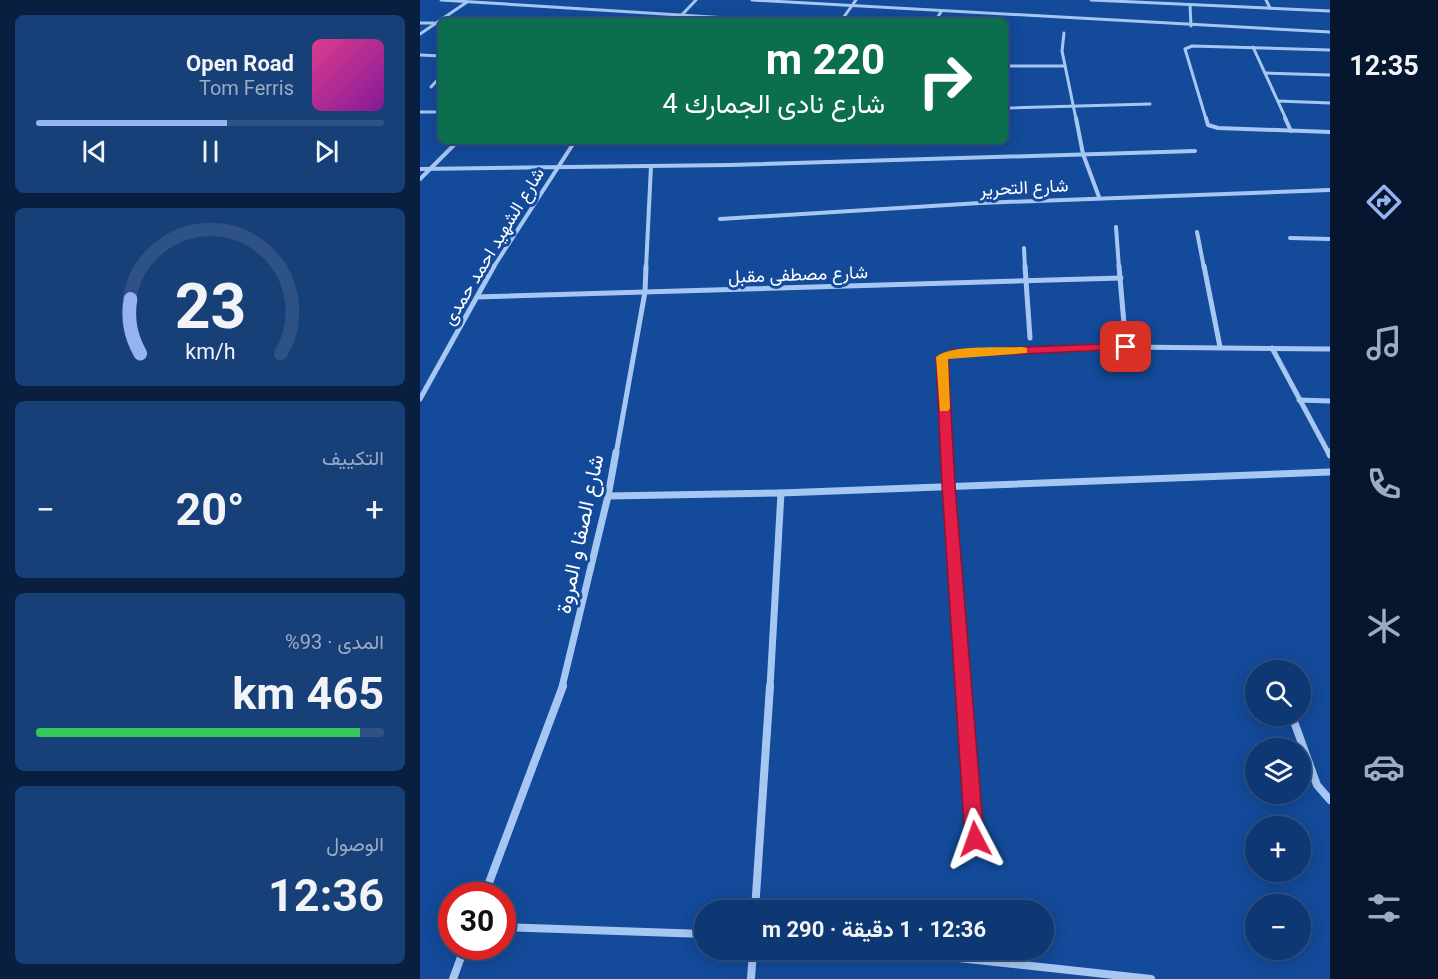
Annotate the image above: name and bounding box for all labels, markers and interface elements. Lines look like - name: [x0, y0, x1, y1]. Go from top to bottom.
- text: 220 m: [766, 35, 885, 84]
- icon: right: [906, 42, 984, 120]
- text: 12:35: [1349, 50, 1419, 82]
- text: Open Road: [186, 51, 294, 76]
- text: Tom Ferris: [199, 76, 294, 100]
- text: شارع نادى الجمارك 4: [663, 88, 885, 120]
- icon: previous: [78, 135, 111, 168]
- icon: pause: [194, 135, 227, 168]
- icon: next: [310, 135, 343, 168]
- street label: شارع الشهيد احمد حمدى: [438, 163, 550, 330]
- street label: شارع التحرير: [978, 174, 1069, 202]
- icon: directions: [1363, 181, 1405, 223]
- street label: شارع مصطفى مقبل: [728, 261, 868, 289]
- text: 23: [174, 270, 246, 343]
- pin: [1100, 321, 1151, 372]
- icon: music: [1363, 322, 1405, 364]
- icon: arrive: [1109, 330, 1142, 363]
- text: km/h: [185, 339, 235, 364]
- text: التكييف: [322, 446, 384, 470]
- street label: شارع الصفا و المروة: [551, 452, 611, 616]
- icon: phone: [1363, 463, 1405, 505]
- text: 20°: [175, 483, 245, 536]
- text: −: [36, 490, 55, 529]
- text: +: [365, 490, 384, 529]
- icon: climate: [1363, 605, 1405, 647]
- text: المدى · 93%: [285, 630, 384, 654]
- map controls: [1245, 660, 1311, 960]
- button: search: [1245, 660, 1311, 726]
- text: 465 km: [232, 667, 384, 720]
- button: layers: [1245, 738, 1311, 804]
- icon: car: [1363, 746, 1405, 788]
- position arrow: [943, 807, 1007, 871]
- button: +: [1245, 816, 1311, 882]
- text: الوصول: [326, 832, 384, 856]
- text: 12:36: [268, 869, 384, 922]
- speed limit sign: 30: [438, 882, 516, 960]
- icon: filters: [1363, 887, 1405, 929]
- button: −: [1245, 894, 1311, 960]
- text: 12:36 · 1 دقيقة · 290 m: [762, 917, 986, 942]

